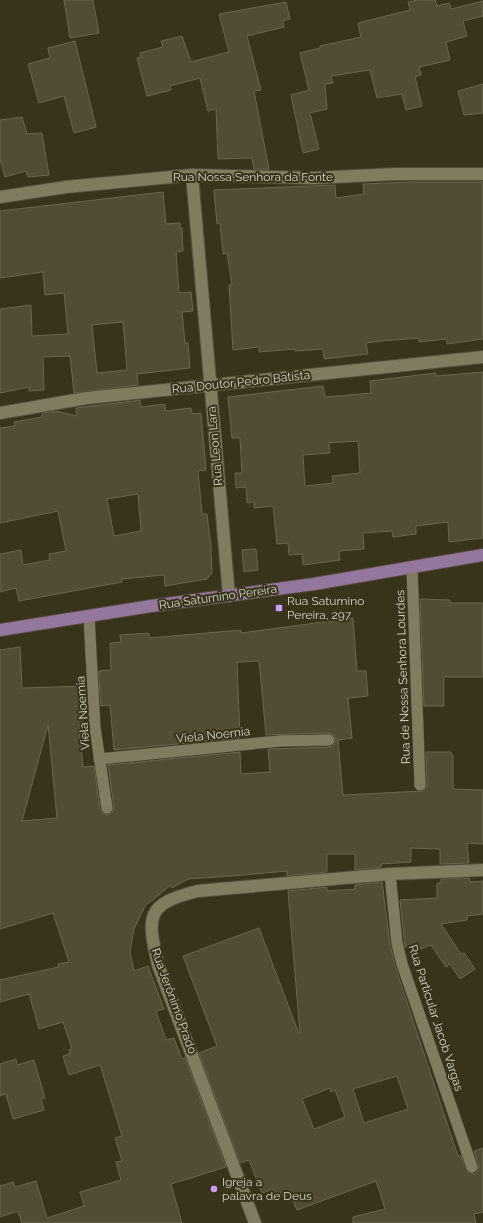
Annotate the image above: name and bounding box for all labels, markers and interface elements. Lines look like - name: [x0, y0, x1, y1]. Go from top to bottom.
- street label: Rua Nossa Senhora da Fonte: [173, 170, 333, 184]
- street label: Rua Doutor Pedro Batista: [171, 368, 311, 396]
- street label: Rua Leon Lara: [205, 406, 225, 486]
- street label: Rua Saturnino Pereira: [158, 582, 278, 612]
- street label: Rua de Nossa Senhora Lourdes: [393, 589, 413, 764]
- place label: Rua Saturnino Pereira, 297: [287, 594, 364, 622]
- marker: Rua Saturnino Pereira, 297: [274, 603, 284, 613]
- street label: Viela Noemia: [73, 675, 93, 751]
- street label: Viela Noernia: [175, 724, 251, 746]
- street label: Rua Particular Jacob Vargas: [406, 943, 466, 1093]
- street label: Rua Jerônimo Prado: [148, 946, 200, 1056]
- place label: Igreja a palavra de Deus: [222, 1175, 312, 1203]
- marker: Igreja a palavra de Deus: [209, 1184, 219, 1194]

